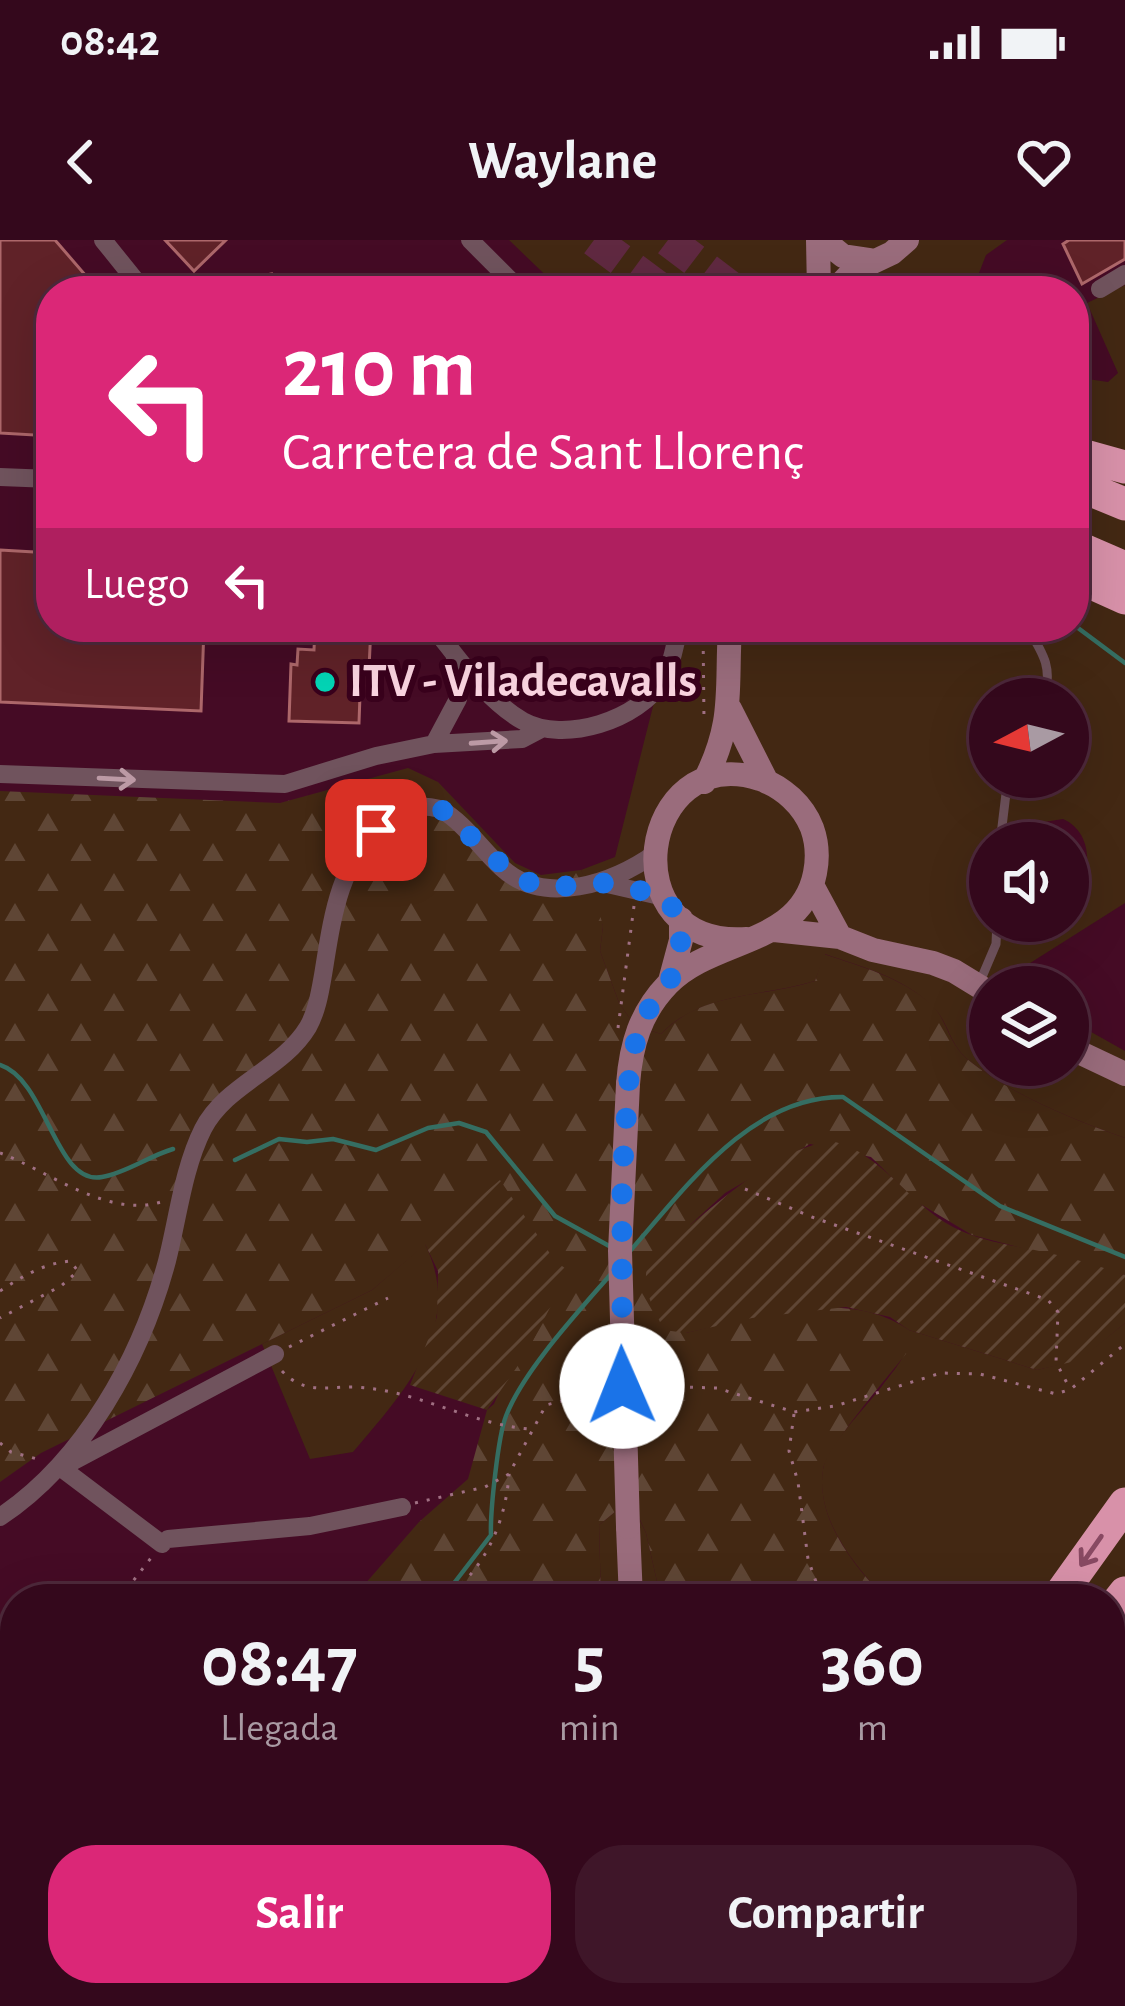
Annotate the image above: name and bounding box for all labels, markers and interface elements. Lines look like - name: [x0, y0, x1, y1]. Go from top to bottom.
- text: 08:42: [60, 19, 160, 64]
- icon: back: [48, 129, 114, 195]
- icon: heart: [1011, 129, 1077, 195]
- text: Waylane: [468, 135, 657, 189]
- icon: left: [84, 324, 240, 480]
- text: 210 m: [282, 328, 476, 412]
- text: Carretera de Sant Llorenç: [282, 426, 804, 480]
- icon: left: [214, 552, 280, 618]
- text: Luego: [84, 562, 190, 607]
- place label: ITV - Viladecavalls: [349, 658, 697, 706]
- marker: ITV - Viladecavalls: [312, 669, 338, 695]
- north arrow: [969, 678, 1089, 798]
- map controls: [969, 678, 1089, 1086]
- one-way arrow: [469, 730, 508, 753]
- one-way arrow: [97, 768, 136, 791]
- pin: [325, 779, 427, 881]
- icon: arrive: [343, 797, 409, 863]
- button: sound: [969, 822, 1089, 942]
- button: layers: [969, 966, 1089, 1086]
- position arrow: [559, 1323, 685, 1449]
- one-way arrow: [1079, 1534, 1104, 1567]
- text: 08:47: [201, 1627, 358, 1699]
- text: 5: [574, 1627, 605, 1699]
- text: 360: [821, 1627, 924, 1699]
- text: Llegada: [220, 1709, 339, 1748]
- text: min: [559, 1709, 620, 1748]
- text: m: [857, 1709, 888, 1748]
- button: Salir: [48, 1845, 551, 1983]
- button: Compartir: [575, 1845, 1077, 1983]

